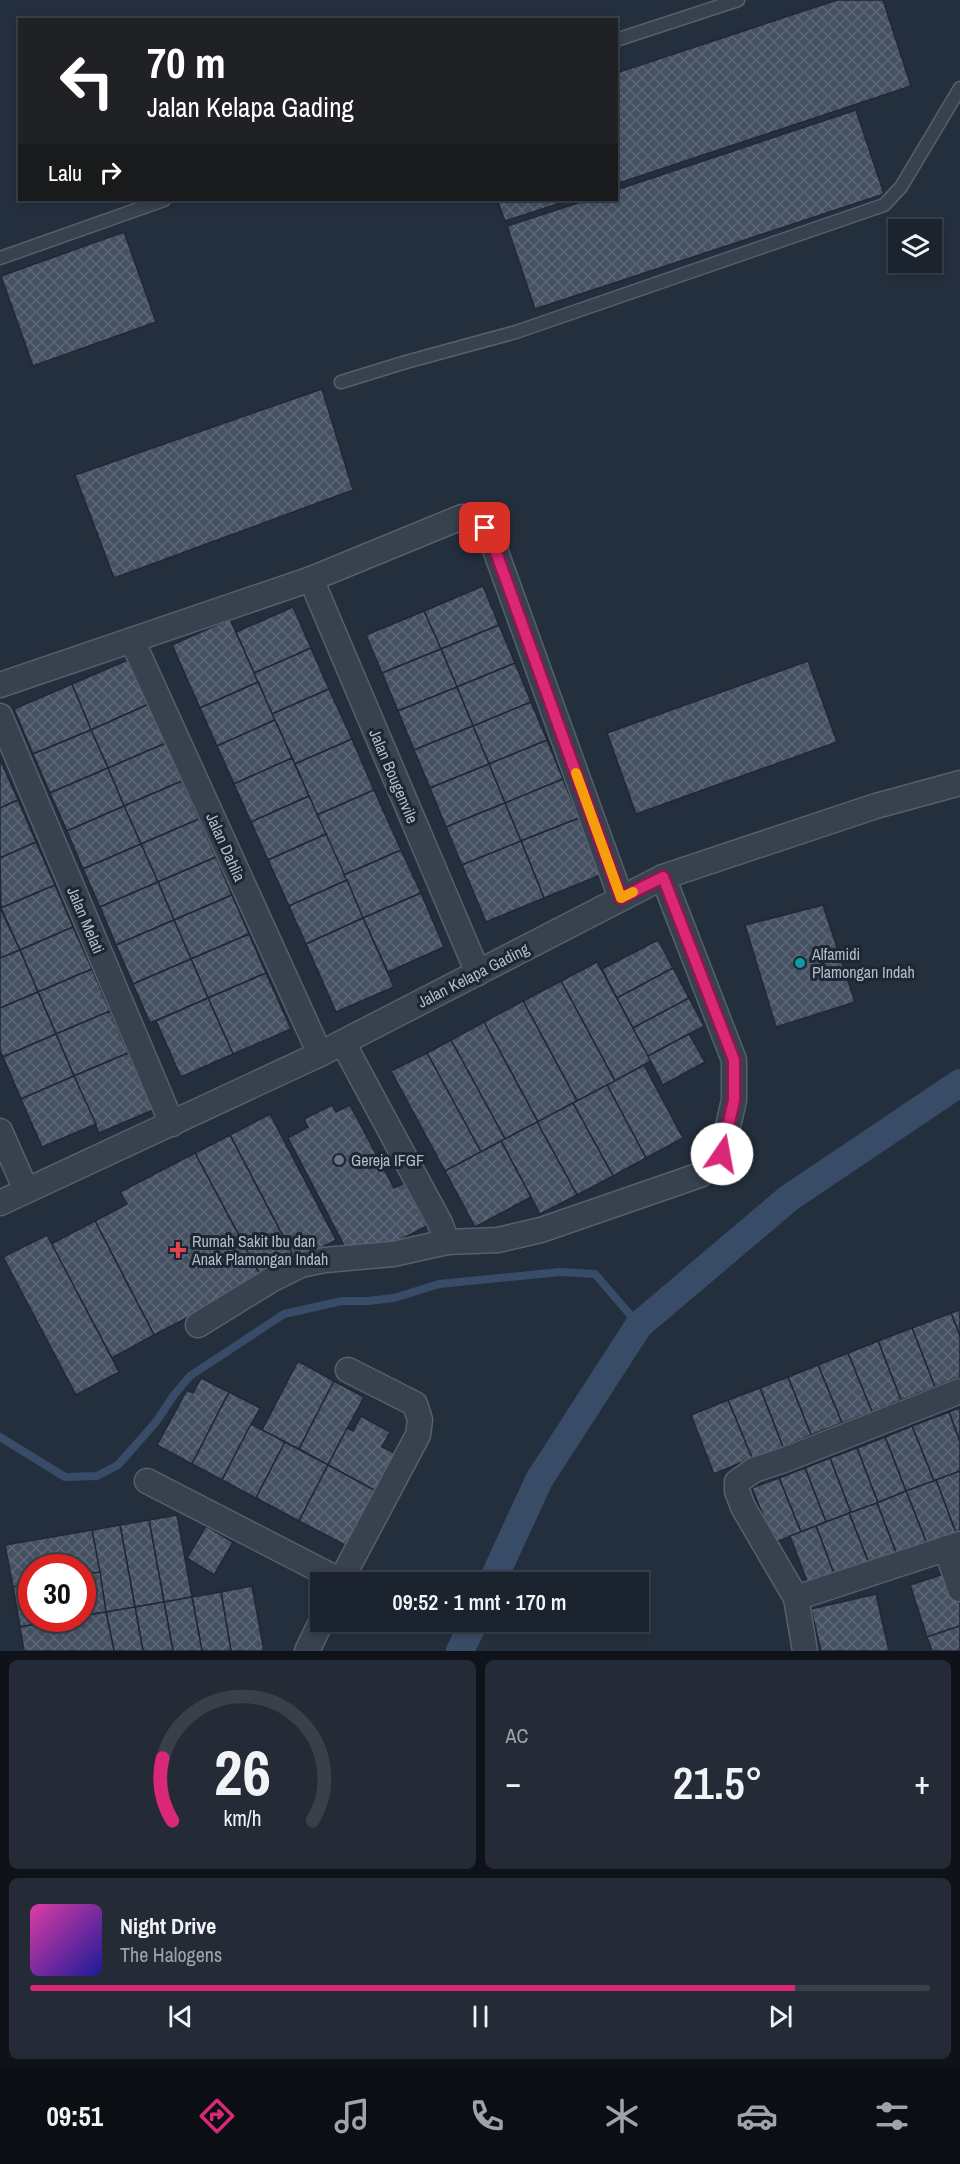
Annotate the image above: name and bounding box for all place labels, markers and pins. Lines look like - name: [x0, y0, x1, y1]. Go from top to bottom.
- pin: [459, 502, 510, 553]
- place label: Alfamidi Plamongan Indah: [811, 943, 915, 983]
- marker: Alfamidi Plamongan Indah: [793, 956, 807, 970]
- place label: Gereja IFGF: [351, 1149, 424, 1171]
- marker: Gereja IFGF: [332, 1153, 346, 1167]
- place label: Rumah Sakit Ibu dan Anak Plamongan Indah: [191, 1230, 328, 1270]
- marker: Rumah Sakit Ibu dan Anak Plamongan Indah: [169, 1241, 187, 1259]

